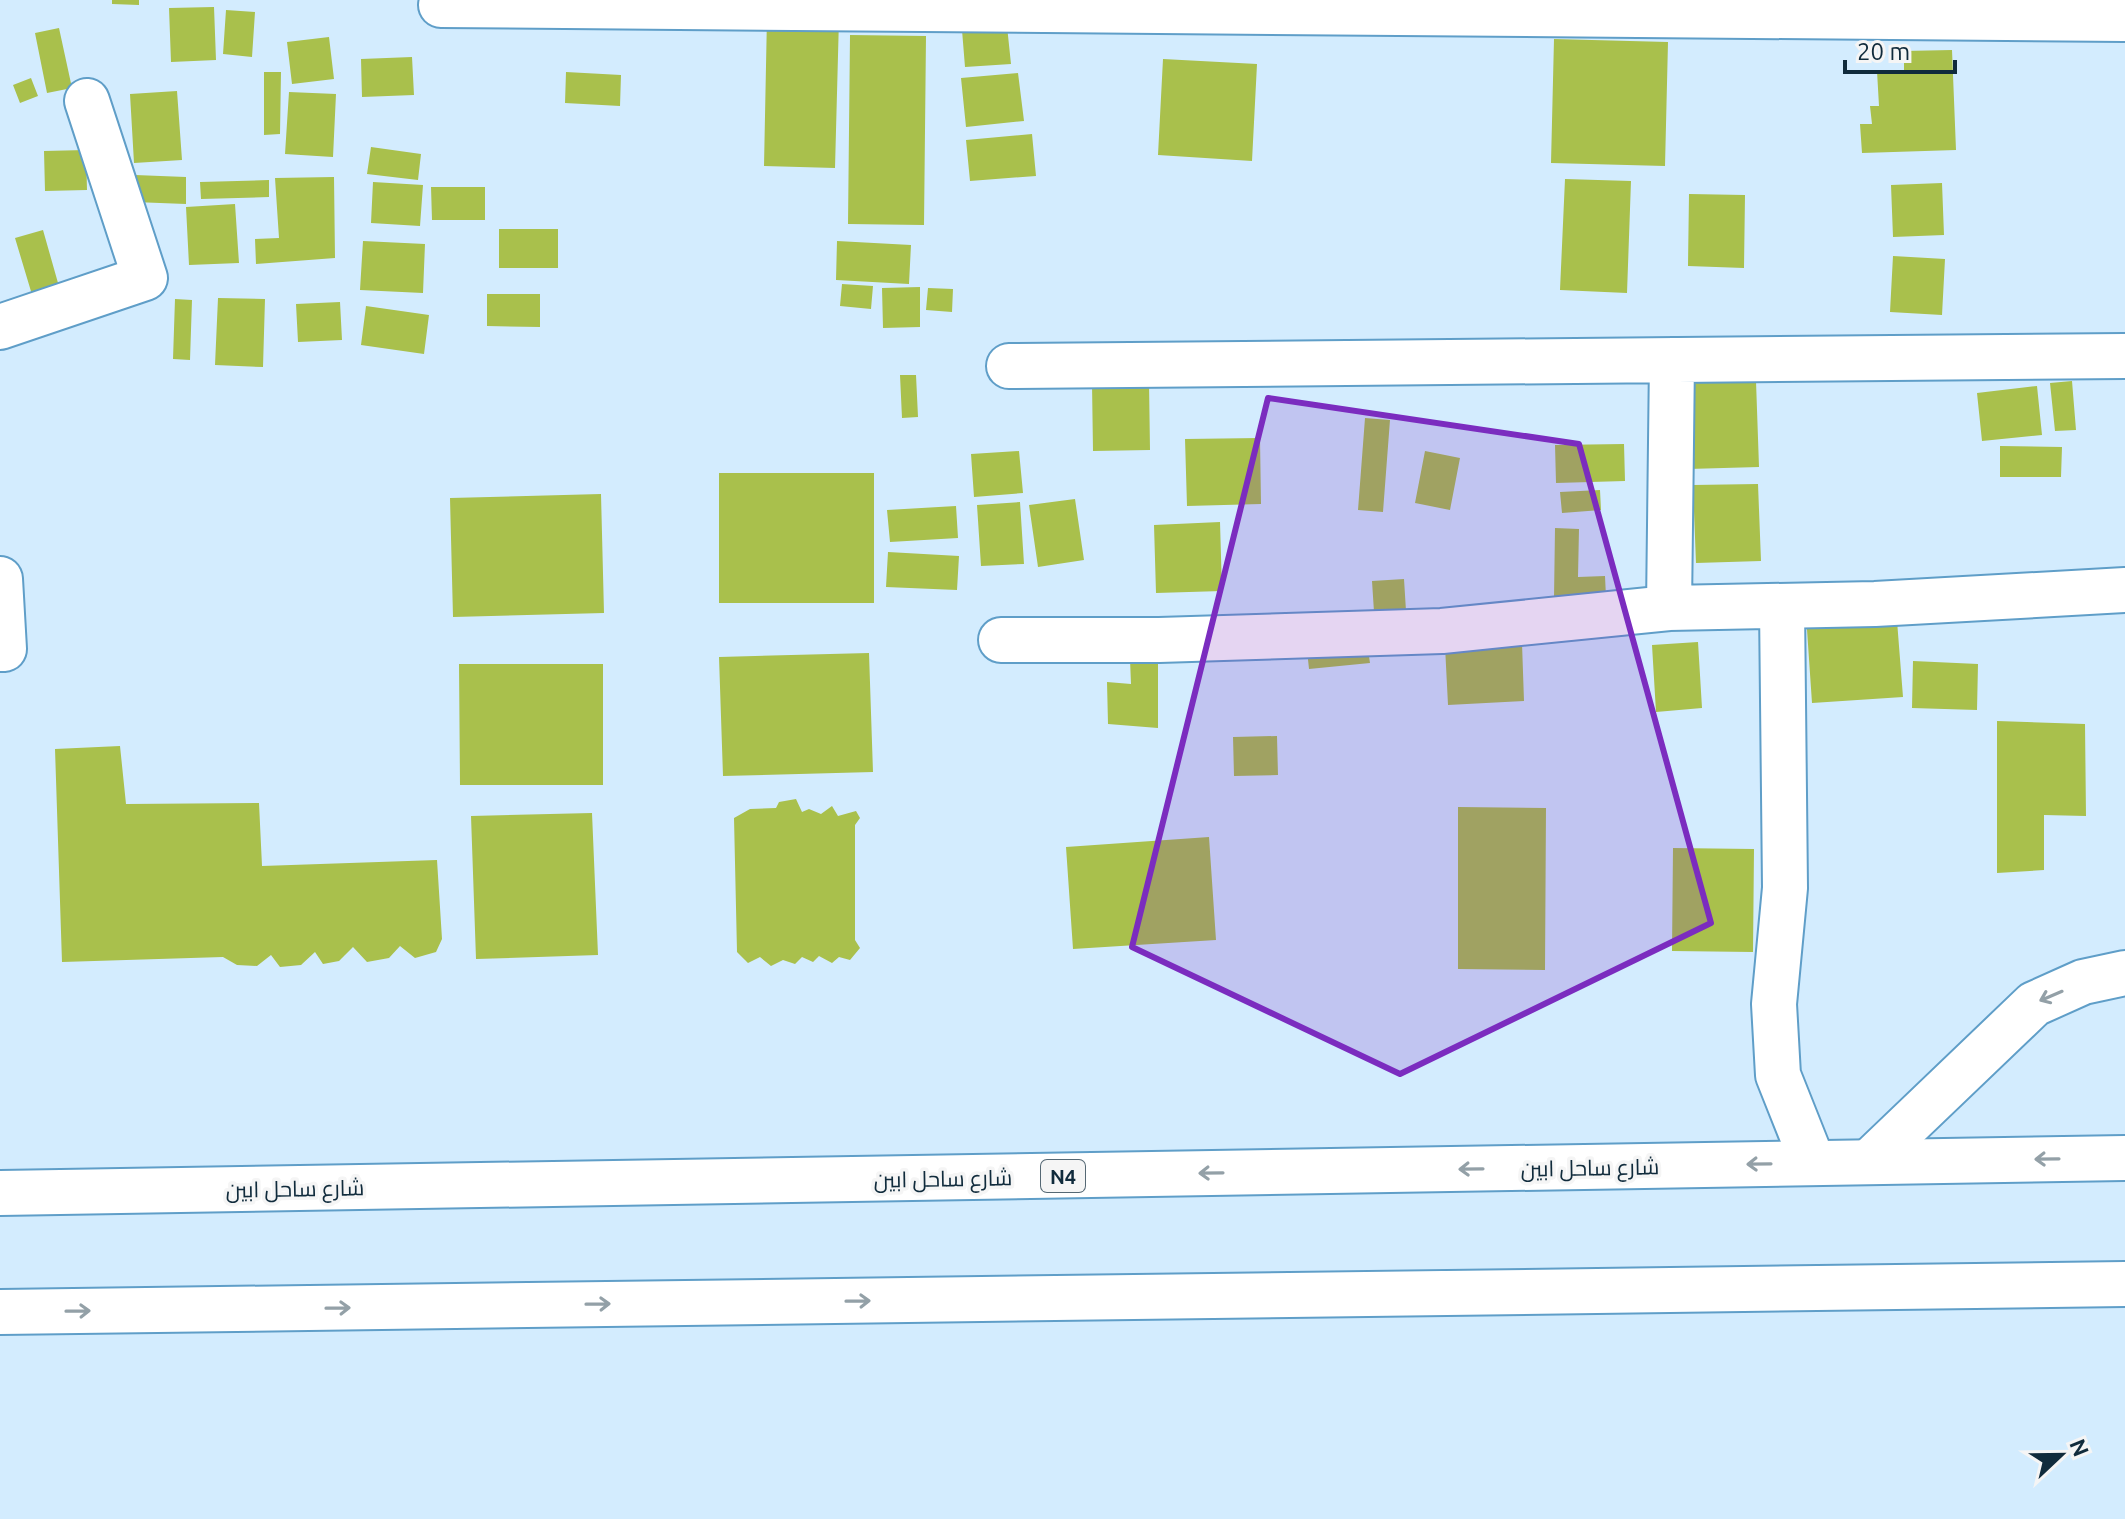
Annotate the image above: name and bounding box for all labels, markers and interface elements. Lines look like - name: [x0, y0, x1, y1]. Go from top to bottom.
- scale bar: [1845, 24, 1955, 74]
- text: 20 m: [1857, 38, 1910, 65]
- one-way arrow: [2039, 990, 2064, 1005]
- one-way arrow: [2034, 1151, 2061, 1167]
- street label: شارع ساحل ابين: [1520, 1153, 1660, 1184]
- one-way arrow: [1746, 1156, 1773, 1172]
- road number: N4: [1041, 1160, 1085, 1192]
- one-way arrow: [1458, 1161, 1485, 1177]
- street label: شارع ساحل ابين: [873, 1164, 1013, 1195]
- one-way arrow: [1198, 1165, 1225, 1181]
- street label: شارع ساحل ابين: [225, 1174, 365, 1205]
- one-way arrow: [844, 1293, 871, 1309]
- one-way arrow: [584, 1297, 611, 1312]
- one-way arrow: [324, 1300, 351, 1316]
- one-way arrow: [64, 1304, 91, 1319]
- north arrow: [2021, 1415, 2101, 1495]
- text: N: [2065, 1435, 2095, 1460]

